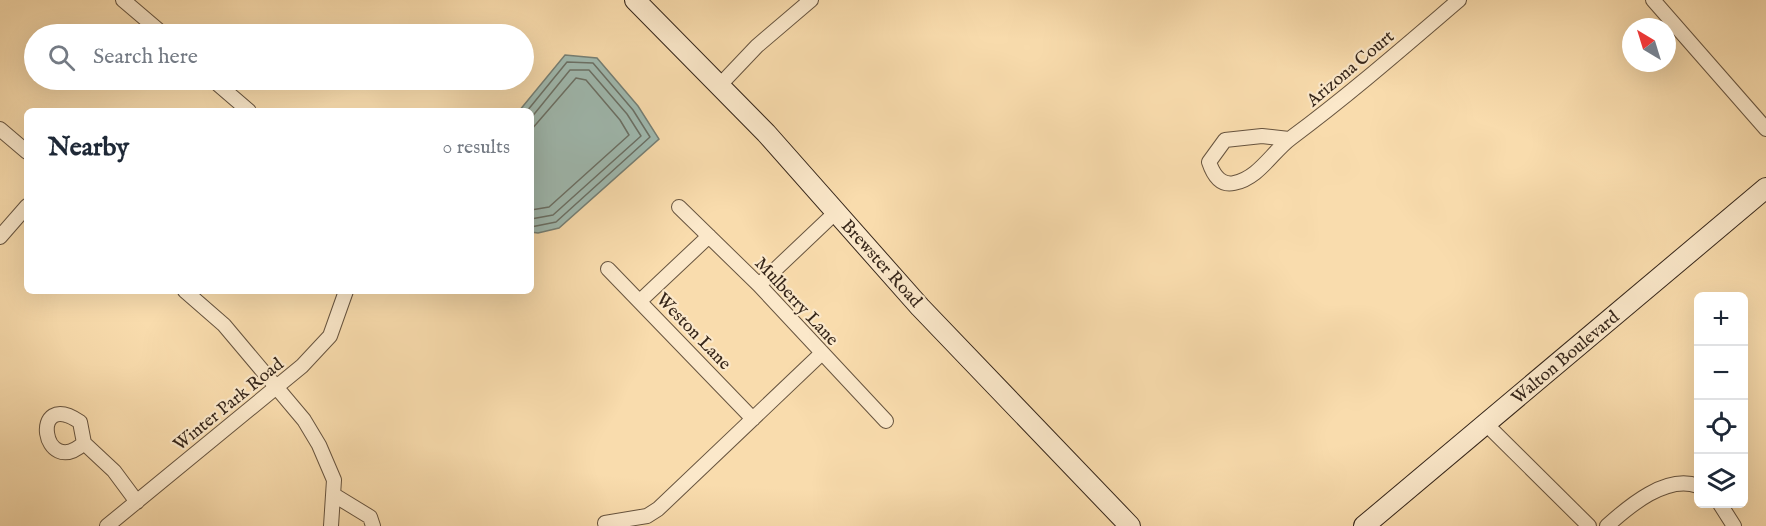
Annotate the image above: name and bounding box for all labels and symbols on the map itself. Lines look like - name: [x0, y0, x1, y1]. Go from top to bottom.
- north arrow: [1622, 18, 1676, 72]
- street label: Arizona Court: [1302, 26, 1400, 113]
- street label: Brewster Road: [835, 215, 927, 313]
- street label: Mulberry Lane: [749, 253, 843, 351]
- street label: Weston Lane: [650, 289, 735, 375]
- street label: Walton Boulevard: [1507, 306, 1625, 410]
- street label: Winter Park Road: [169, 353, 289, 457]

